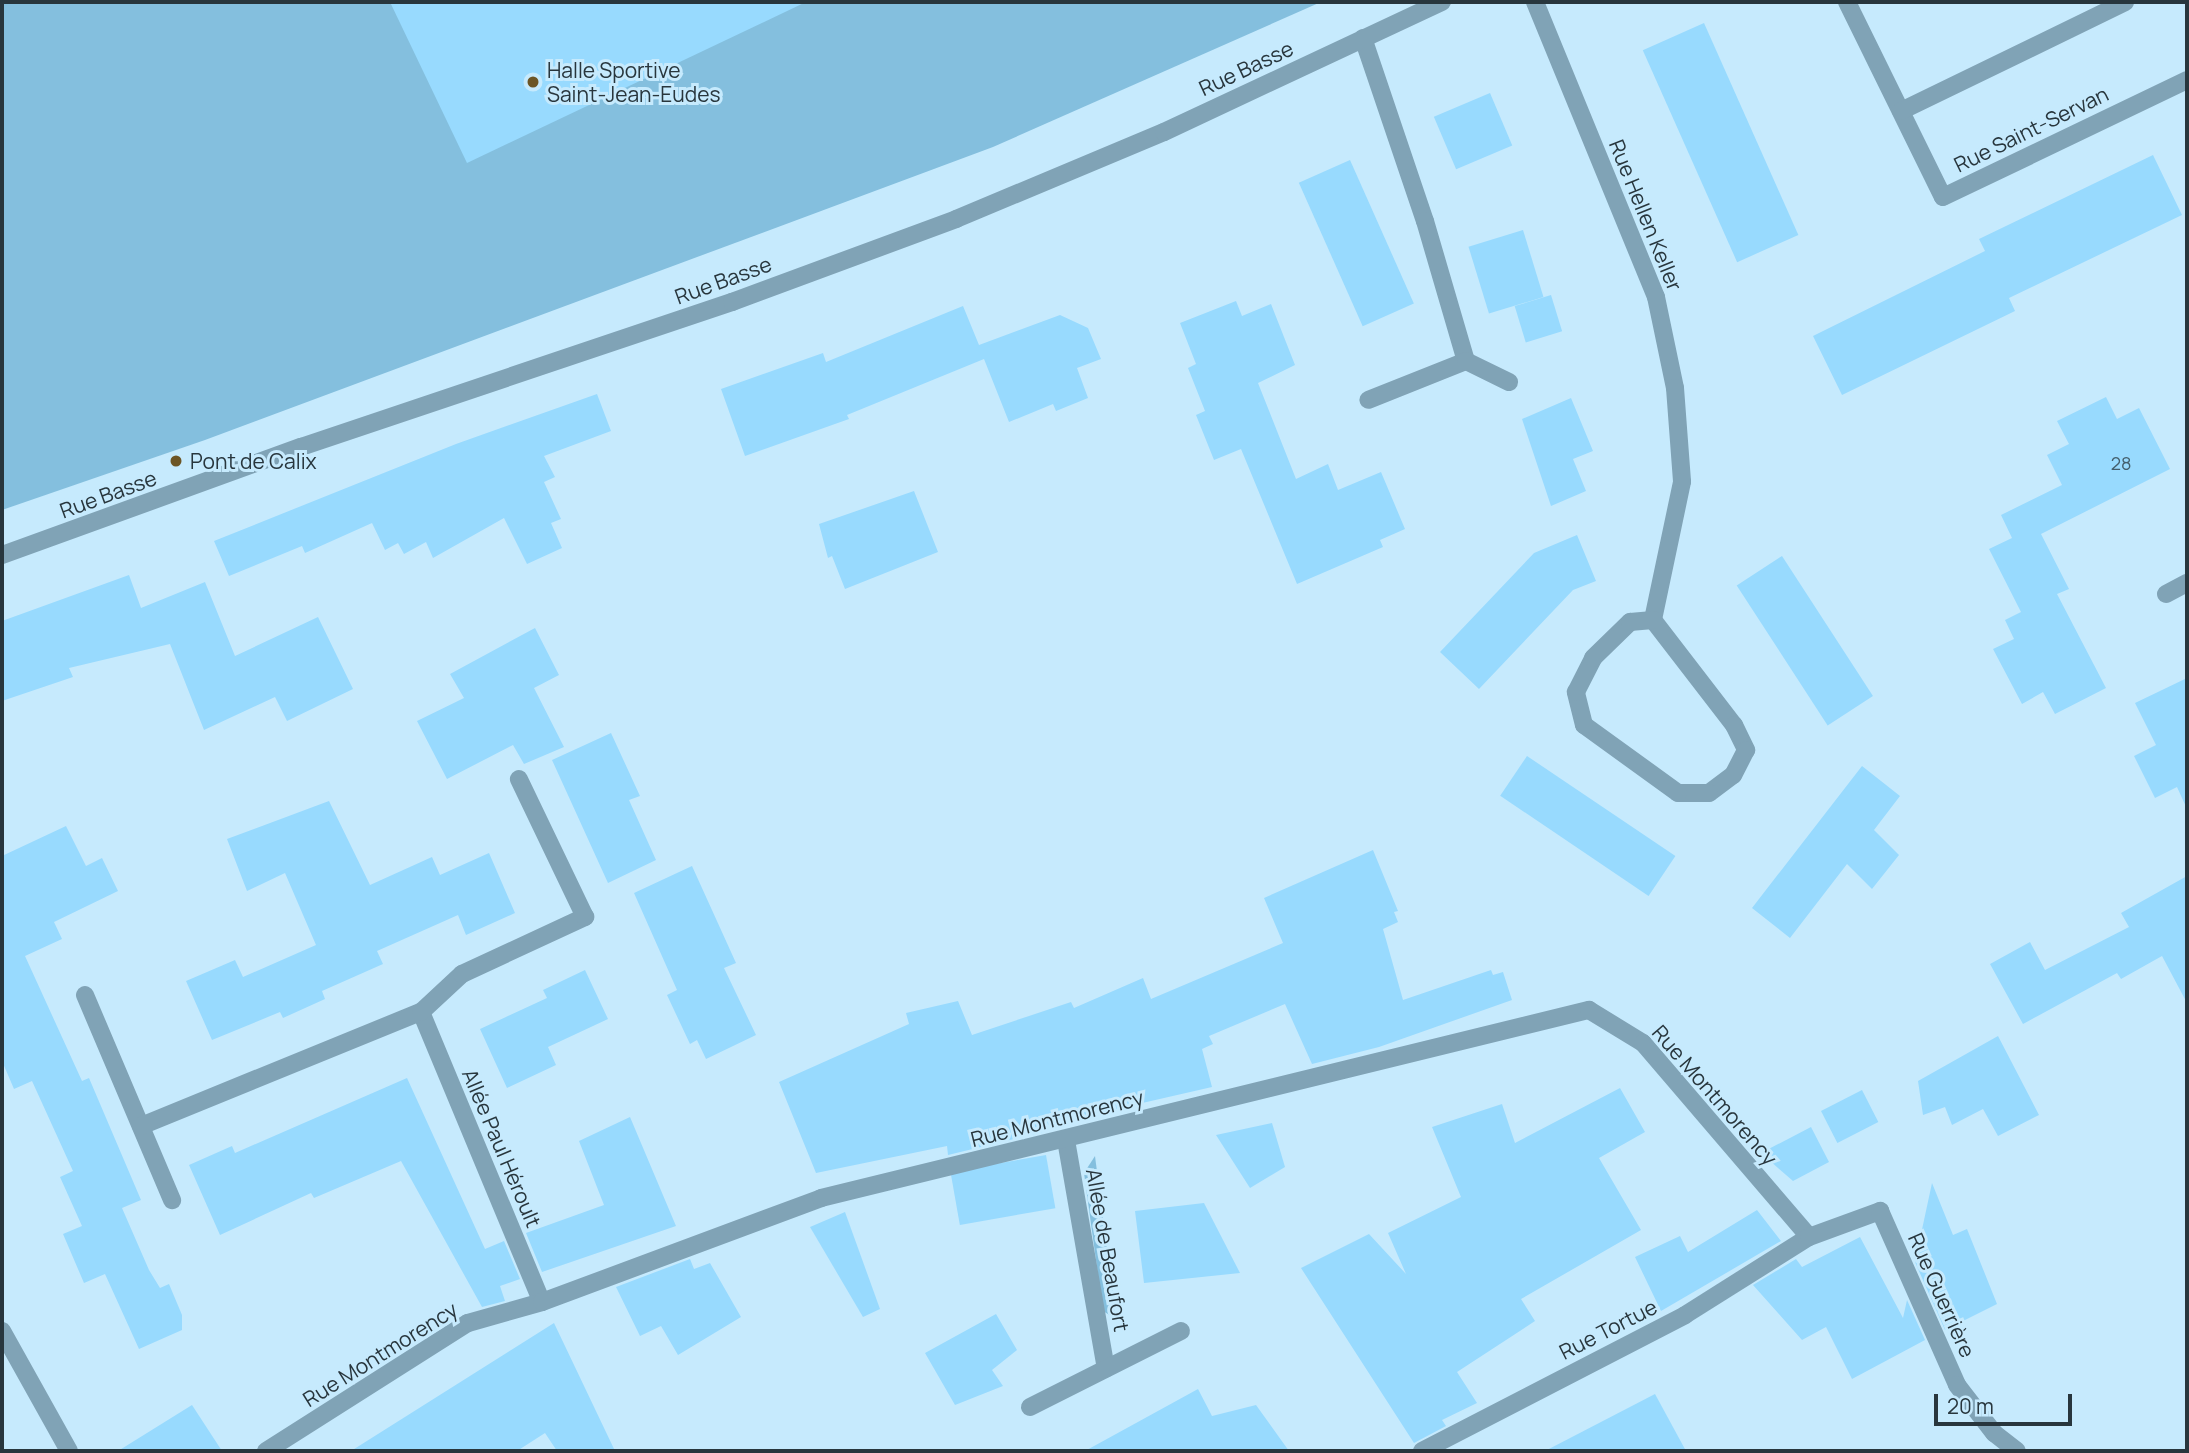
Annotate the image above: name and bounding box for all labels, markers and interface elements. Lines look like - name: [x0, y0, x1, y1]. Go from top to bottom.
- street label: Rue Basse: [1195, 35, 1297, 101]
- place label: Halle Sportive Saint-Jean-Eudes: [547, 57, 721, 107]
- marker: Halle Sportive Saint-Jean-Eudes: [525, 74, 541, 90]
- street label: Rue Saint-Servan: [1950, 81, 2112, 177]
- street label: Rue Hellen Keller: [1604, 136, 1688, 294]
- street label: Rue Basse: [671, 251, 775, 309]
- place label: Pont de Calix: [190, 448, 317, 474]
- house number: 28: [2111, 452, 2131, 474]
- marker: Pont de Calix: [168, 453, 184, 469]
- street label: Rue Basse: [56, 465, 160, 523]
- street label: Rue Montmorency: [1647, 1020, 1783, 1170]
- street label: Allée Paul Héroult: [457, 1065, 547, 1231]
- street label: Rue Montmorency: [968, 1084, 1146, 1152]
- street label: Allée de Beaufort: [1081, 1166, 1135, 1334]
- street label: Rue Guerrière: [1903, 1229, 1981, 1361]
- street label: Rue Tortue: [1555, 1294, 1661, 1364]
- street label: Rue Montmorency: [298, 1296, 462, 1412]
- scale bar: [1937, 1380, 2075, 1424]
- text: 20 m: [1947, 1392, 1994, 1420]

